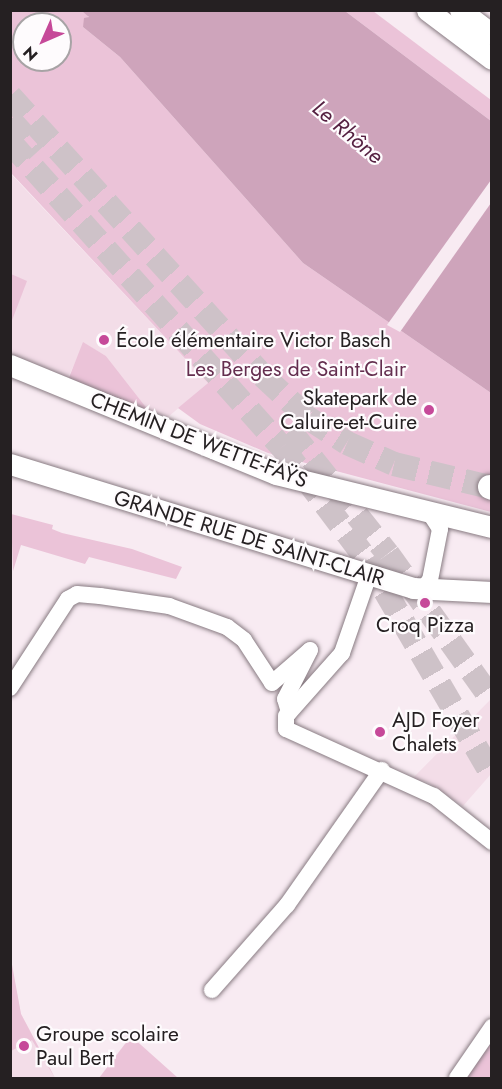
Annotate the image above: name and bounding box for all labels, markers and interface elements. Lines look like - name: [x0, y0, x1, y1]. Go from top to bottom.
- north arrow: [12, 12, 72, 72]
- text: N: [18, 41, 43, 66]
- water label: Le Rhône: [307, 95, 389, 169]
- place label: École élémentaire Victor Basch: [116, 327, 391, 353]
- marker: École élémentaire Victor Basch: [97, 333, 111, 347]
- park label: Les Berges de Saint-Clair: [186, 356, 406, 382]
- place label: Skatepark de Caluire-et-Cuire: [280, 385, 417, 435]
- street label: CHEMIN DE WETTE-FAŸS: [87, 387, 311, 493]
- marker: Skatepark de Caluire-et-Cuire: [422, 403, 436, 417]
- street label: GRANDE RUE DE SAINT-CLAIR: [111, 485, 387, 591]
- marker: Croq Pizza: [418, 596, 432, 610]
- place label: Croq Pizza: [376, 612, 474, 638]
- place label: AJD Foyer Chalets: [392, 707, 479, 757]
- marker: AJD Foyer Chalets: [373, 725, 387, 739]
- place label: Groupe scolaire Paul Bert: [36, 1021, 179, 1071]
- marker: Groupe scolaire Paul Bert: [17, 1039, 31, 1053]

